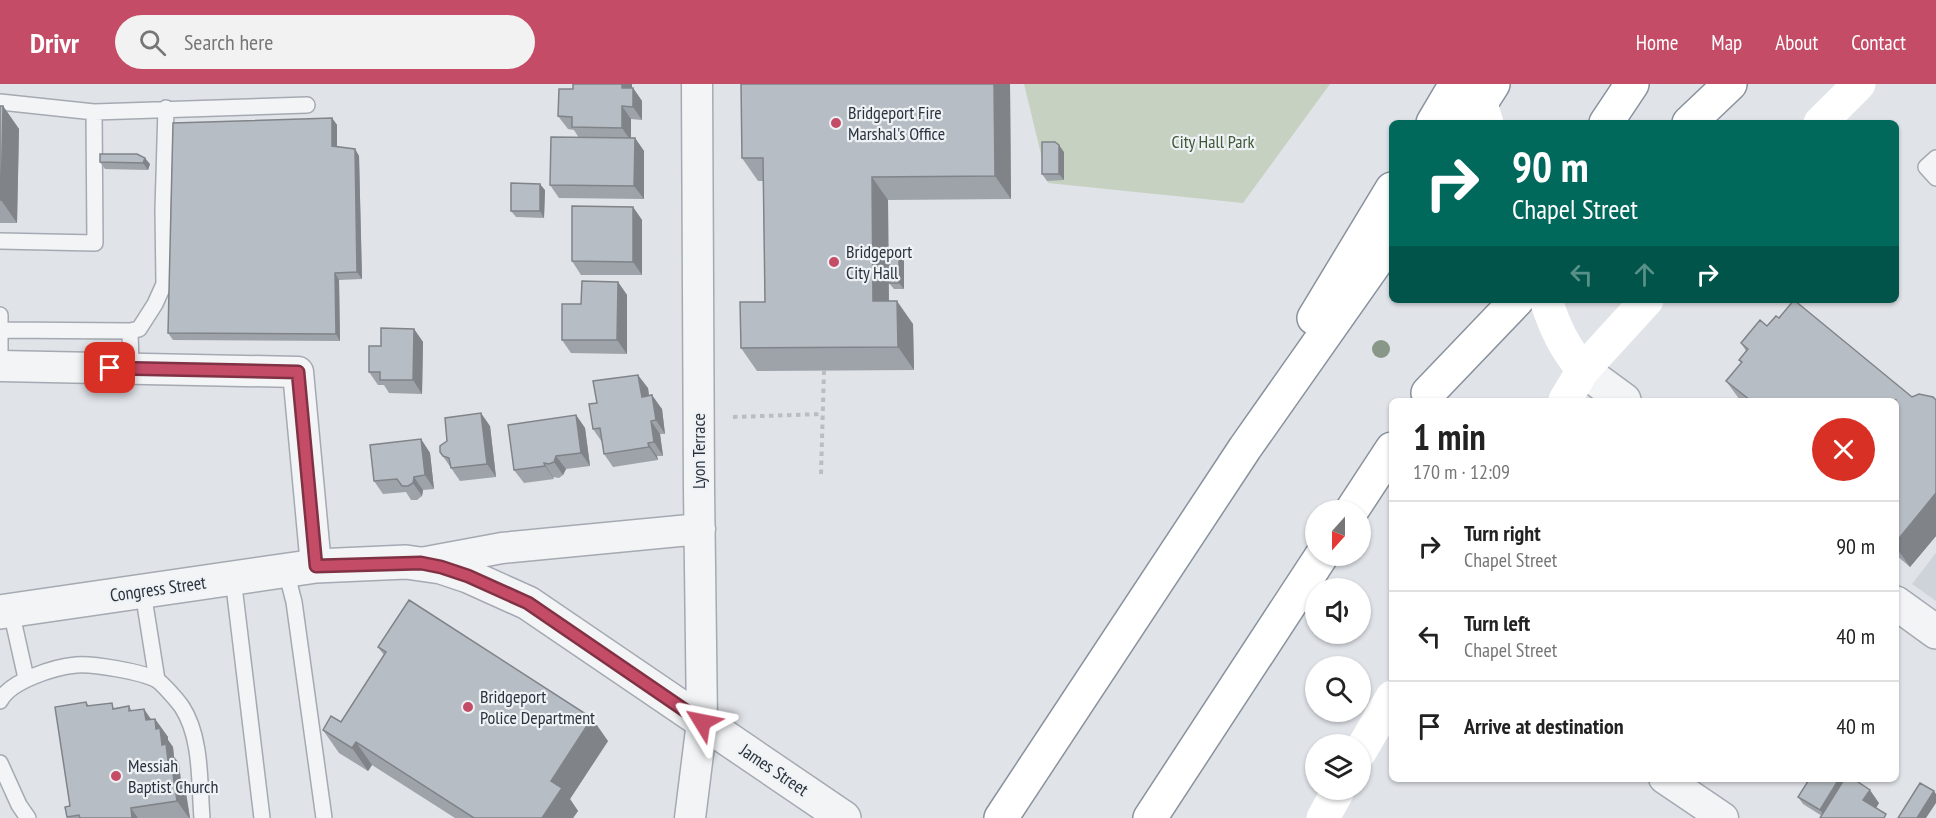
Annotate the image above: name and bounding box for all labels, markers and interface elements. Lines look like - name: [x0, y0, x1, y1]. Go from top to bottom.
- search box: [115, 15, 535, 69]
- text: Drivr: [30, 24, 79, 61]
- icon: search: [136, 26, 169, 59]
- text: Search here: [184, 28, 273, 56]
- text: Home: [1636, 29, 1678, 56]
- text: Map: [1711, 29, 1742, 56]
- text: About: [1775, 29, 1818, 56]
- text: Contact: [1851, 29, 1906, 56]
- place label: Bridgeport Fire Marshal's Office: [848, 101, 945, 145]
- marker: Bridgeport Fire Marshal's Office: [829, 116, 843, 130]
- park label: City Hall Park: [1172, 130, 1254, 153]
- text: 90 m: [1512, 139, 1589, 194]
- icon: right: [1413, 144, 1491, 222]
- text: Chapel Street: [1512, 192, 1638, 226]
- place label: Bridgeport City Hall: [846, 240, 912, 284]
- marker: Bridgeport City Hall: [827, 255, 841, 269]
- icon: left: [1565, 258, 1598, 291]
- icon: ahead: [1628, 258, 1661, 291]
- icon: right: [1691, 258, 1724, 291]
- pin: [84, 342, 135, 393]
- icon: arrive: [93, 351, 126, 384]
- street label: Lyon Terrace: [687, 413, 710, 489]
- text: 1 min: [1413, 413, 1486, 460]
- button: close: [1812, 418, 1875, 481]
- text: 170 m · 12:09: [1413, 459, 1510, 485]
- north arrow: [1305, 500, 1371, 566]
- map controls: [1305, 500, 1371, 800]
- text: Turn right: [1464, 519, 1541, 547]
- icon: right: [1413, 530, 1446, 563]
- text: 90 m: [1836, 532, 1875, 560]
- text: Chapel Street: [1464, 547, 1557, 573]
- street label: Congress Street: [108, 570, 208, 607]
- button: sound: [1305, 578, 1371, 644]
- text: Turn left: [1464, 609, 1530, 637]
- icon: left: [1413, 620, 1446, 653]
- text: 40 m: [1836, 622, 1875, 650]
- text: Chapel Street: [1464, 637, 1557, 663]
- button: search: [1305, 656, 1371, 722]
- place label: Bridgeport Police Department: [480, 685, 595, 729]
- position arrow: [670, 690, 734, 754]
- marker: Bridgeport Police Department: [461, 700, 475, 714]
- icon: arrive: [1413, 710, 1446, 743]
- text: Arrive at destination: [1464, 712, 1624, 740]
- text: 40 m: [1836, 712, 1875, 740]
- button: layers: [1305, 734, 1371, 800]
- street label: James Street: [735, 738, 813, 801]
- place label: Messiah Baptist Church: [128, 754, 218, 798]
- marker: Messiah Baptist Church: [109, 769, 123, 783]

